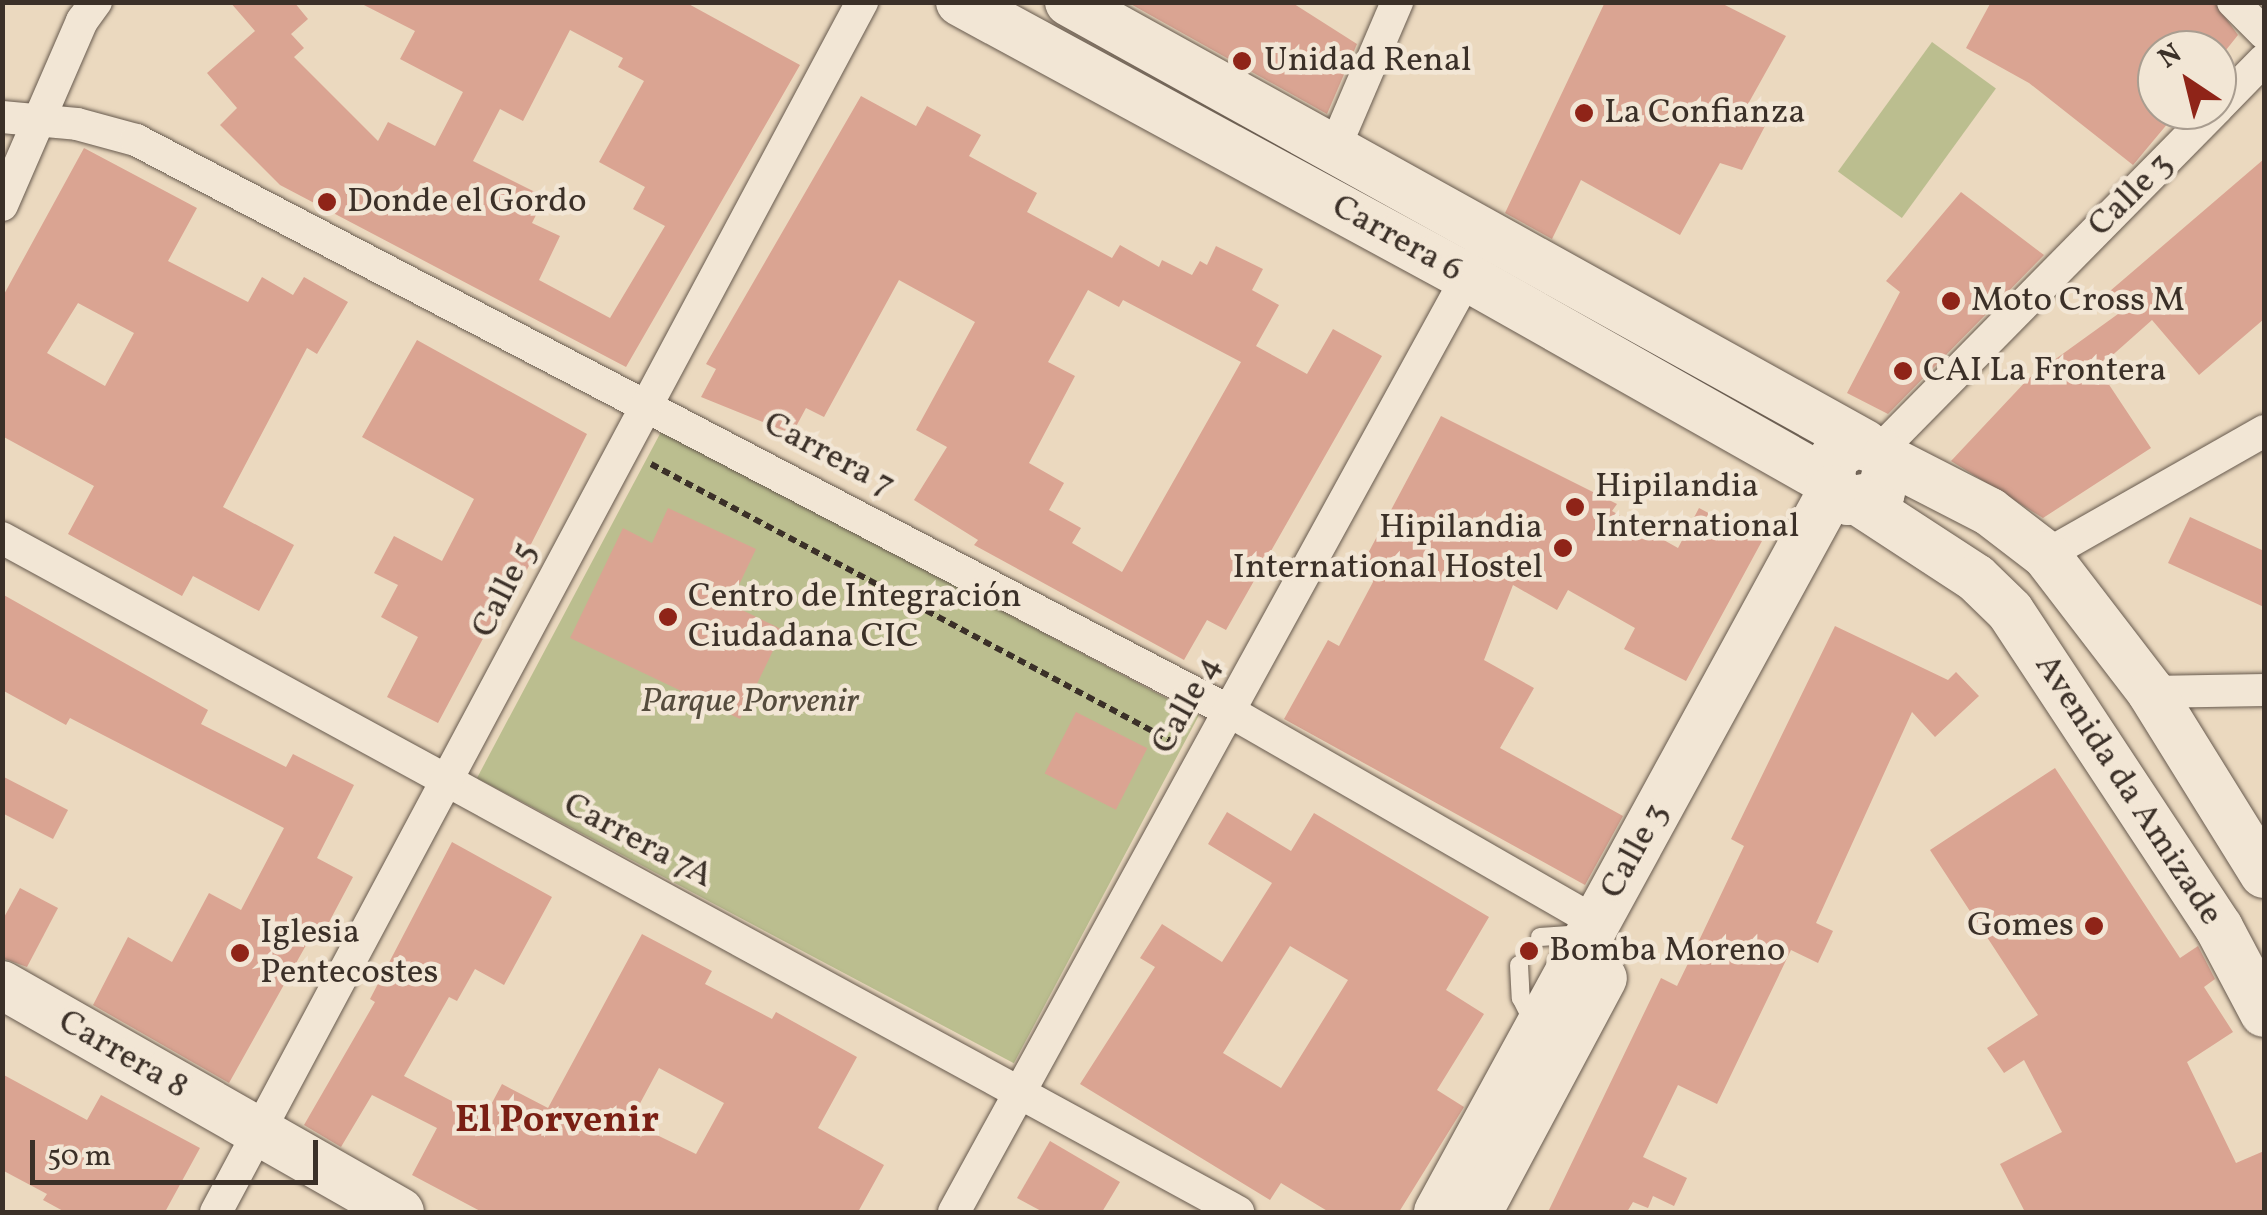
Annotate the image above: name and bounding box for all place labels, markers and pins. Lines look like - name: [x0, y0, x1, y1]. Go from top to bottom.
- place label: Unidad Renal: [1264, 40, 1472, 82]
- marker: Unidad Renal: [1229, 48, 1255, 74]
- place label: La Confianza: [1604, 92, 1806, 134]
- marker: La Confianza: [1573, 102, 1595, 124]
- place label: Donde el Gordo: [347, 181, 587, 223]
- marker: Donde el Gordo: [316, 191, 338, 213]
- place label: Moto Cross M: [1971, 280, 2185, 322]
- marker: Moto Cross M: [1940, 290, 1962, 312]
- place label: CAI La Frontera: [1923, 350, 2167, 392]
- marker: CAI La Frontera: [1892, 360, 1914, 382]
- place label: Hipilandia International: [1595, 466, 1800, 548]
- marker: Hipilandia International: [1564, 496, 1586, 518]
- place label: Hipilandia International Hostel: [1233, 507, 1543, 589]
- marker: Hipilandia International Hostel: [1552, 537, 1574, 559]
- place label: Centro de Integración Ciudadana CIC: [688, 576, 1022, 658]
- marker: Centro de Integración Ciudadana CIC: [657, 606, 679, 628]
- place label: Gomes: [1967, 905, 2074, 947]
- place label: Iglesia Pentecostes: [260, 912, 438, 994]
- marker: Gomes: [2083, 915, 2105, 937]
- place label: Bomba Moreno: [1549, 930, 1785, 972]
- marker: Bomba Moreno: [1518, 940, 1540, 962]
- marker: Iglesia Pentecostes: [229, 942, 251, 964]

